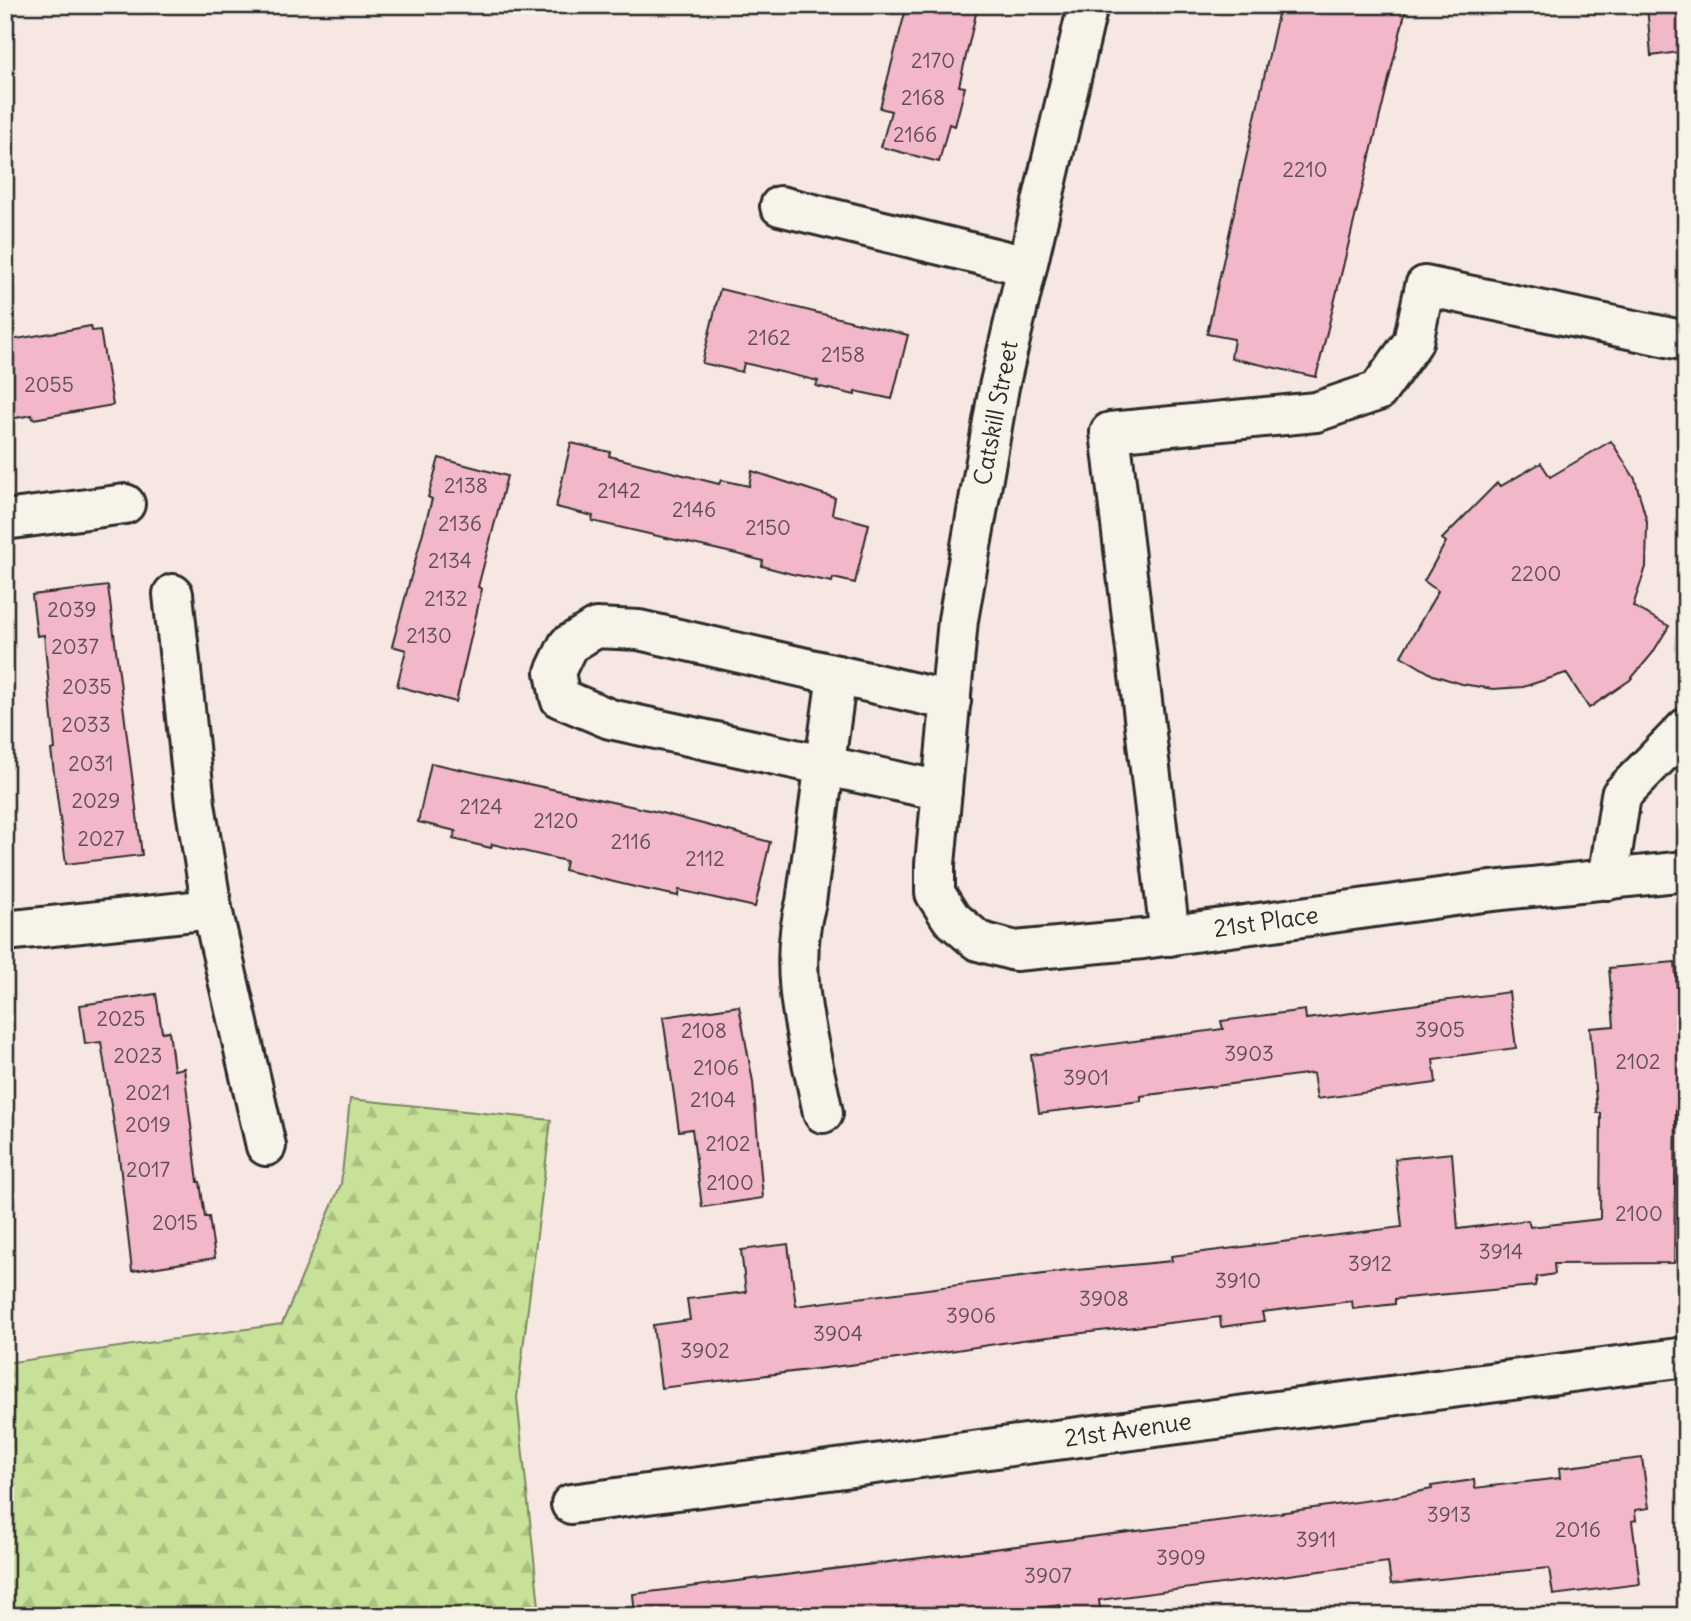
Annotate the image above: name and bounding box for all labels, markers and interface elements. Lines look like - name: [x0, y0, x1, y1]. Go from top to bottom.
- house number: 2170: [911, 47, 955, 74]
- house number: 2168: [901, 84, 945, 111]
- house number: 2166: [893, 121, 937, 148]
- house number: 2210: [1282, 156, 1328, 183]
- house number: 2162: [747, 324, 791, 351]
- street label: Catskill Street: [966, 338, 1024, 488]
- house number: 2158: [821, 341, 865, 368]
- house number: 2055: [24, 371, 74, 398]
- house number: 2138: [444, 472, 488, 499]
- house number: 2142: [597, 477, 641, 504]
- house number: 2146: [672, 496, 716, 523]
- house number: 2136: [438, 510, 482, 537]
- house number: 2150: [745, 514, 791, 541]
- house number: 2134: [428, 547, 472, 574]
- house number: 2200: [1511, 560, 1561, 587]
- house number: 2132: [424, 585, 468, 612]
- house number: 2039: [47, 596, 97, 623]
- house number: 2130: [406, 622, 452, 649]
- house number: 2037: [51, 633, 99, 660]
- house number: 2035: [62, 673, 112, 700]
- house number: 2033: [61, 711, 111, 738]
- house number: 2031: [68, 750, 114, 777]
- house number: 2029: [72, 787, 120, 814]
- house number: 2124: [459, 793, 503, 820]
- house number: 2120: [533, 807, 579, 834]
- house number: 2027: [77, 825, 125, 852]
- house number: 2116: [611, 828, 651, 855]
- house number: 2112: [685, 845, 725, 872]
- street label: 21st Place: [1212, 899, 1320, 943]
- house number: 2025: [97, 1005, 145, 1032]
- house number: 3905: [1415, 1016, 1465, 1043]
- house number: 2108: [681, 1017, 727, 1044]
- house number: 3903: [1224, 1040, 1274, 1067]
- house number: 2023: [114, 1042, 162, 1069]
- house number: 2102: [1615, 1048, 1661, 1075]
- house number: 2106: [693, 1054, 739, 1081]
- house number: 3901: [1063, 1064, 1109, 1091]
- house number: 2021: [125, 1079, 171, 1106]
- house number: 2104: [690, 1086, 736, 1113]
- house number: 2019: [125, 1111, 171, 1138]
- house number: 2102: [705, 1130, 751, 1157]
- house number: 2017: [126, 1156, 170, 1183]
- house number: 2100: [706, 1169, 754, 1196]
- house number: 2100: [1615, 1200, 1663, 1227]
- house number: 2015: [152, 1209, 198, 1236]
- house number: 3914: [1479, 1238, 1523, 1265]
- house number: 3912: [1348, 1250, 1392, 1277]
- house number: 3910: [1215, 1267, 1261, 1294]
- house number: 3908: [1079, 1285, 1129, 1312]
- house number: 3906: [946, 1302, 996, 1329]
- house number: 3904: [813, 1320, 863, 1347]
- house number: 3902: [680, 1337, 730, 1364]
- street label: 21st Avenue: [1062, 1405, 1193, 1453]
- house number: 3913: [1427, 1501, 1471, 1528]
- house number: 2016: [1555, 1516, 1601, 1543]
- house number: 3911: [1296, 1526, 1336, 1553]
- house number: 3909: [1156, 1544, 1206, 1571]
- house number: 3907: [1024, 1562, 1072, 1589]

